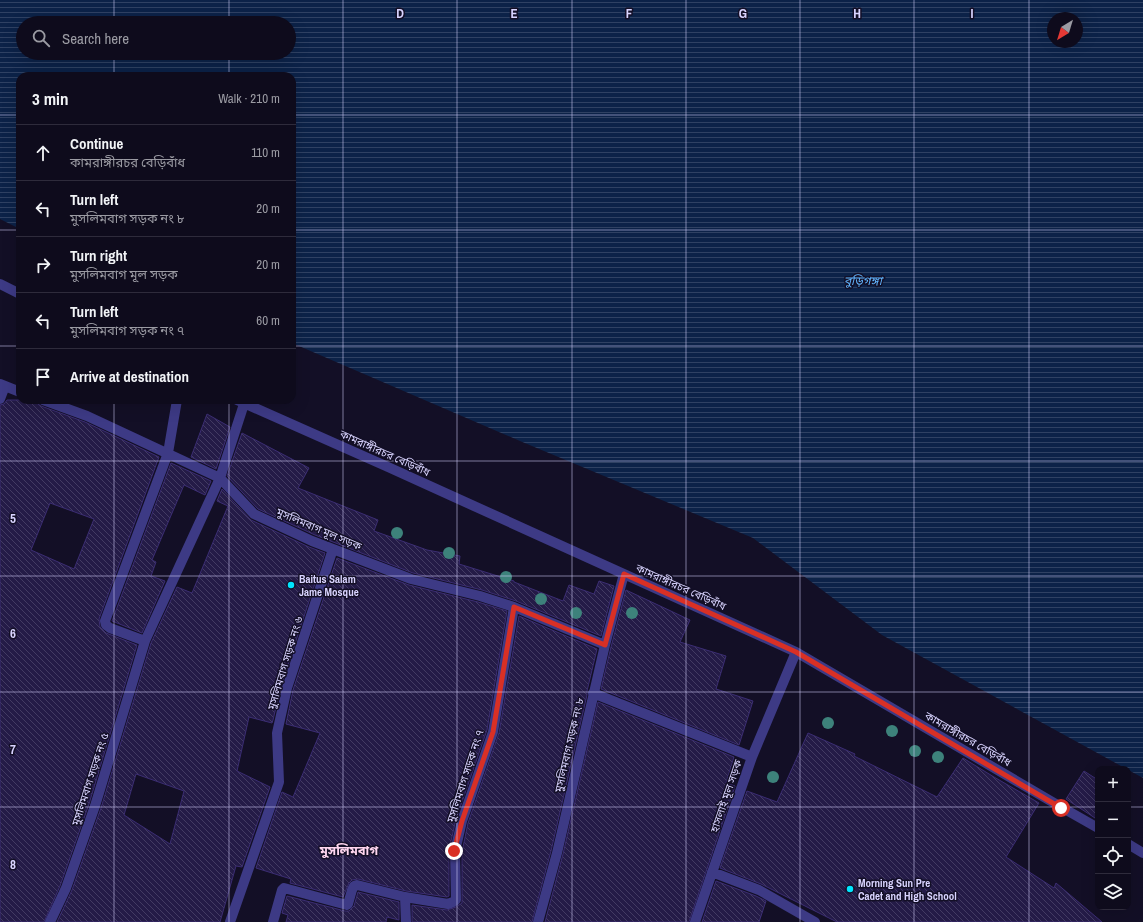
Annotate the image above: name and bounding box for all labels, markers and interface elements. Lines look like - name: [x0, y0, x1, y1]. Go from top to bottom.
- text: D: [396, 5, 404, 22]
- text: E: [510, 5, 518, 22]
- text: F: [626, 5, 633, 22]
- text: G: [739, 5, 747, 22]
- text: H: [853, 5, 861, 22]
- text: I: [971, 5, 974, 22]
- north arrow: [1047, 12, 1083, 48]
- search box: [16, 16, 296, 60]
- icon: search: [30, 27, 52, 49]
- text: Search here: [62, 28, 129, 49]
- text: 3 min: [32, 87, 68, 110]
- text: Walk · 210 m: [218, 90, 280, 107]
- text: Continue: [70, 133, 123, 154]
- icon: ahead: [32, 142, 54, 164]
- text: 110 m: [251, 144, 280, 161]
- text: কামরাঙ্গীরচর বেড়িবাঁধ: [70, 154, 185, 171]
- text: Turn left: [70, 189, 118, 210]
- icon: left: [32, 198, 54, 220]
- text: 20 m: [256, 200, 280, 217]
- text: মুসলিমবাগ সড়ক নং ৮: [70, 210, 185, 227]
- text: Turn right: [70, 245, 127, 266]
- icon: right: [32, 254, 54, 276]
- text: 20 m: [256, 256, 280, 273]
- text: মুসলিমবাগ মূল সড়ক: [70, 266, 178, 283]
- water label: বুড়িগঙ্গা: [844, 273, 885, 289]
- text: Turn left: [70, 301, 118, 322]
- icon: left: [32, 310, 54, 332]
- text: 60 m: [256, 312, 280, 329]
- text: মুসলিমবাগ সড়ক নং ৭: [70, 322, 185, 339]
- icon: arrive: [32, 366, 54, 388]
- text: Arrive at destination: [70, 366, 189, 387]
- street label: কামরাঙ্গীরচর বেড়িবাঁধ: [337, 426, 433, 479]
- street label: মুসলিমবাগ মূল সড়ক: [273, 504, 364, 553]
- text: 5: [10, 510, 16, 527]
- street label: কামরাঙ্গীরচর বেড়িবাঁধ: [633, 560, 729, 613]
- place label: Baitus Salam Jame Mosque: [299, 572, 359, 599]
- marker: Baitus Salam Jame Mosque: [286, 580, 296, 590]
- street label: মুসলিমবাগ সড়ক নং ৬: [264, 614, 306, 712]
- text: 6: [10, 625, 16, 642]
- street label: মুসলিমবাগ সড়ক নং ৮: [551, 696, 587, 795]
- street label: কামরাঙ্গীরচর বেড়িবাঁধ: [921, 708, 1014, 770]
- street label: মুসলিমবাগ সড়ক নং ৭: [443, 728, 487, 825]
- street label: মুসলিমবাগ সড়ক নং ৫: [68, 731, 112, 828]
- text: 7: [10, 741, 16, 758]
- street label: হাসলাই মূল সড়ক: [707, 758, 745, 835]
- map controls: [1095, 766, 1131, 910]
- button: +: [1095, 766, 1131, 802]
- route start: [1052, 799, 1070, 817]
- button: −: [1095, 802, 1131, 838]
- button: locate: [1095, 838, 1131, 874]
- district label: মুসলিমবাগ: [319, 842, 379, 859]
- route end: [445, 842, 463, 860]
- text: 8: [10, 856, 16, 873]
- button: layers: [1095, 874, 1131, 910]
- place label: Morning Sun Pre Cadet and High School: [858, 876, 957, 903]
- marker: Morning Sun Pre Cadet and High School: [845, 884, 855, 894]

